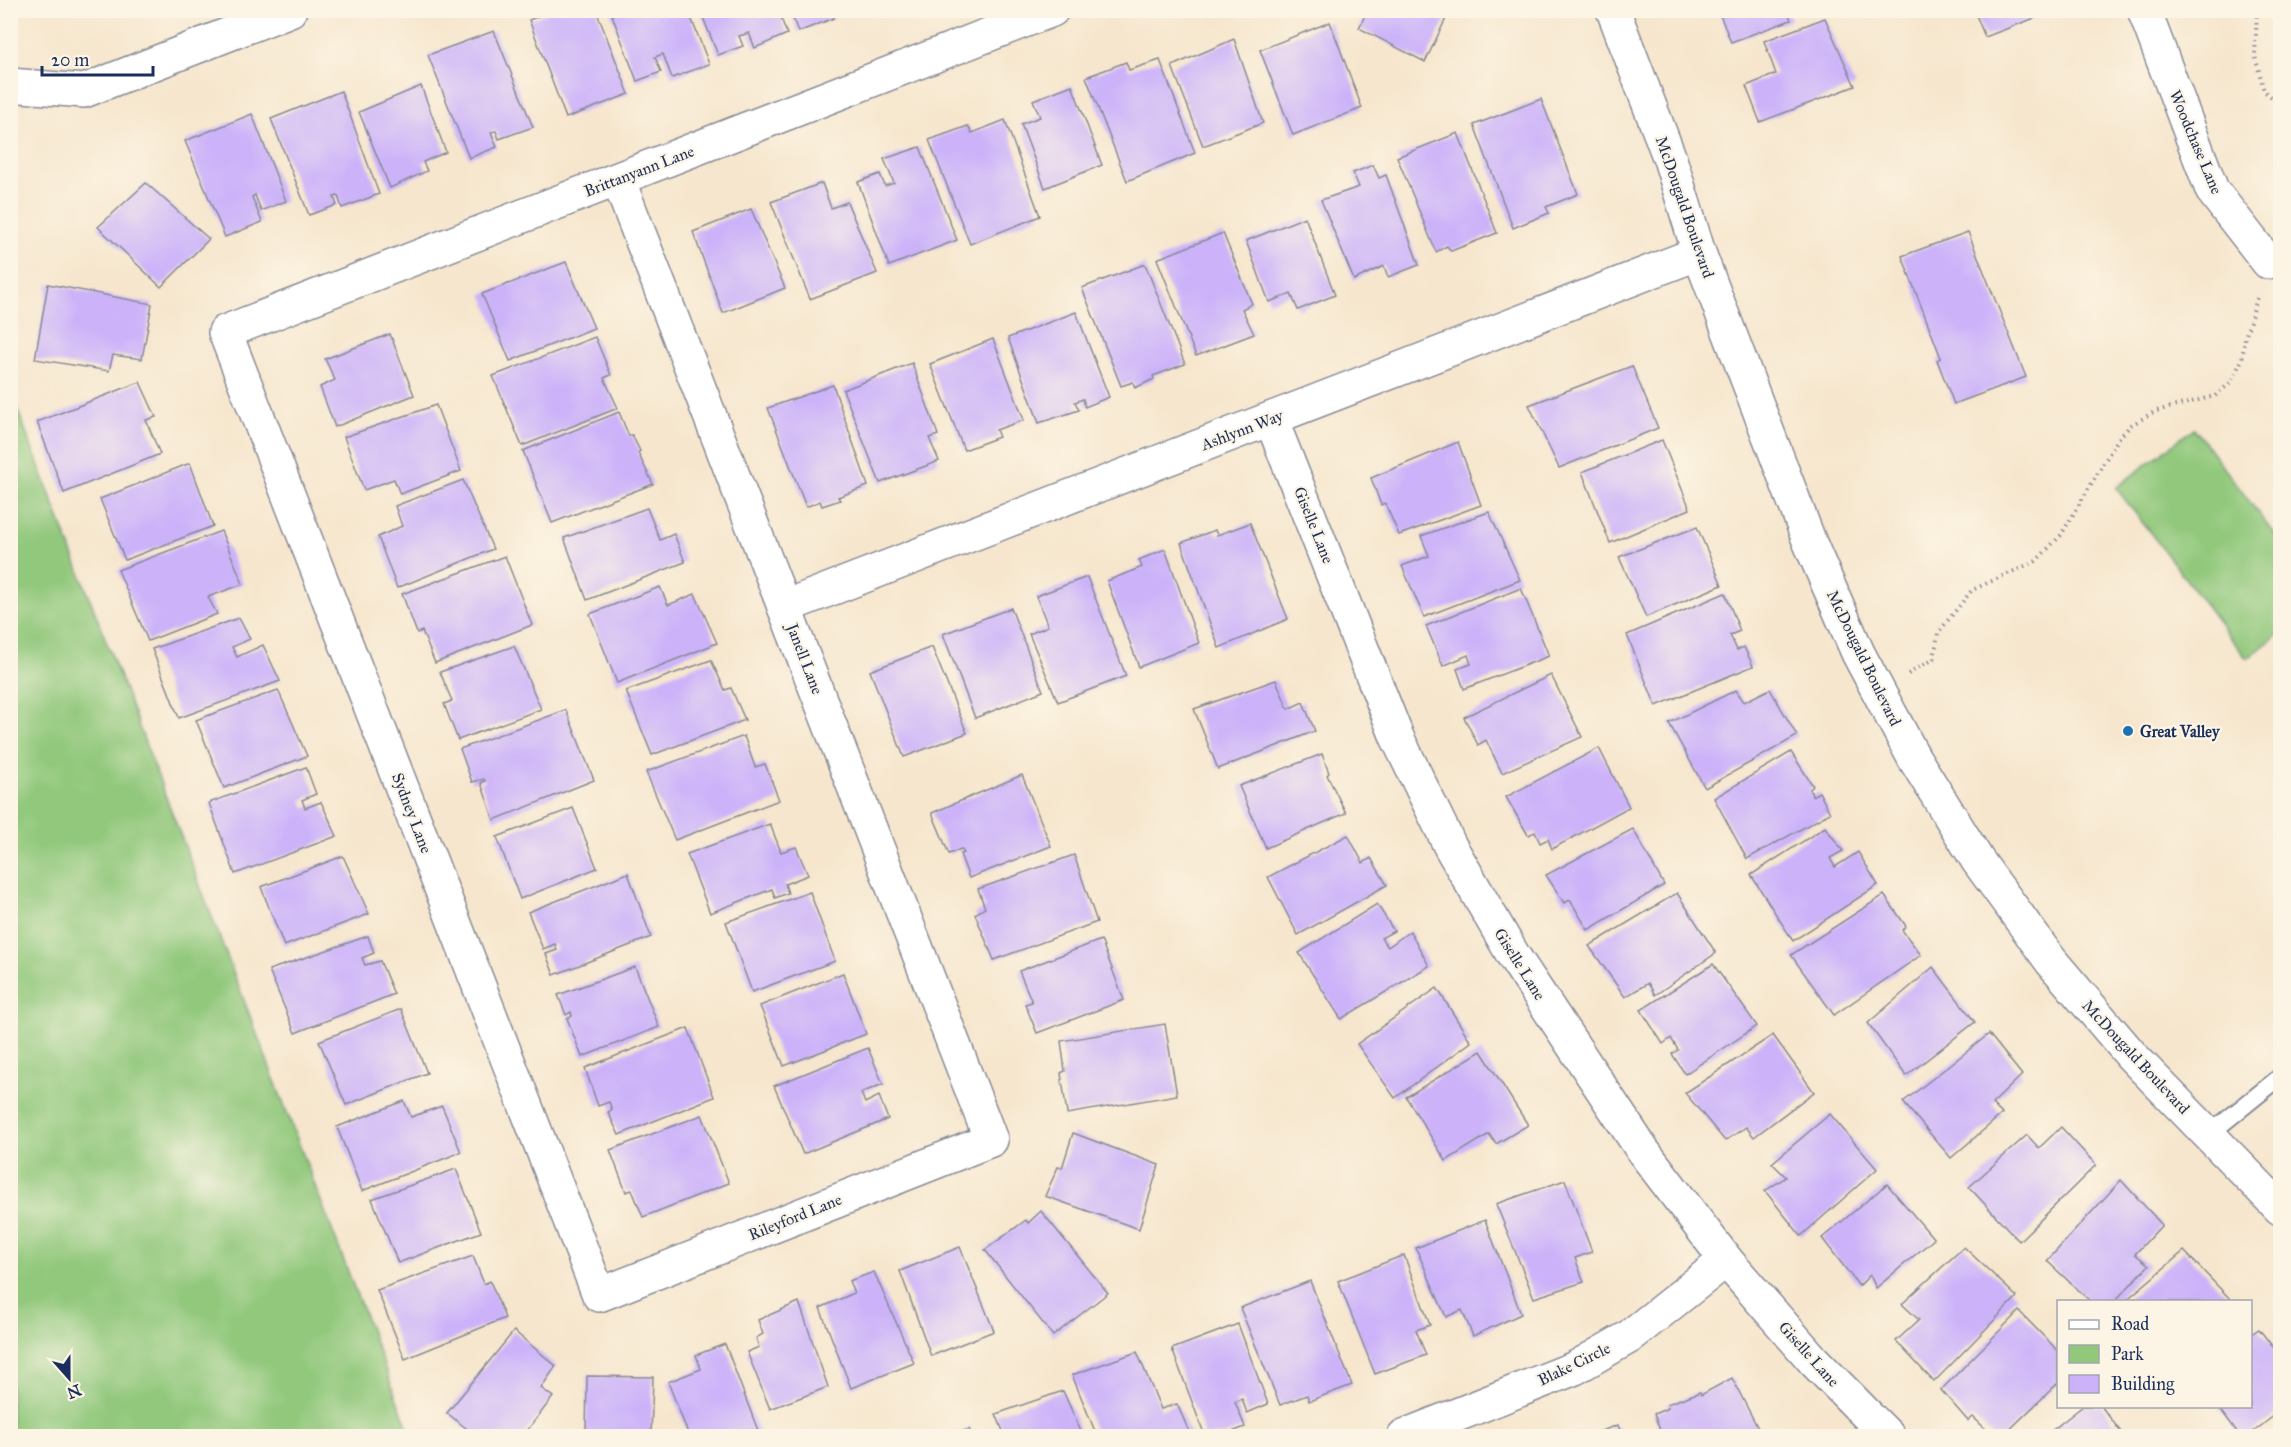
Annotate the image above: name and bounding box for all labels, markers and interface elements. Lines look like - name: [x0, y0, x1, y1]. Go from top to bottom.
- scale bar: [42, 39, 153, 77]
- text: 20 m: [51, 49, 89, 71]
- street label: Woodchase Lane: [2166, 87, 2227, 197]
- street label: McDougald Boulevard: [1651, 134, 1718, 281]
- street label: Brittanyann Lane: [581, 141, 697, 201]
- street label: Ashlynn Way: [1197, 405, 1286, 455]
- street label: Giselle Lane: [1290, 484, 1338, 567]
- street label: McDougald Boulevard: [1822, 587, 1905, 729]
- street label: Janell Lane: [781, 619, 827, 698]
- place label: Great Valley: [2140, 722, 2221, 742]
- marker: Great Valley: [2121, 724, 2135, 738]
- street label: Sydney Lane: [388, 770, 436, 856]
- street label: Giselle Lane: [1490, 925, 1550, 1004]
- street label: McDougald Boulevard: [2078, 996, 2194, 1119]
- street label: Rileyford Lane: [746, 1190, 845, 1244]
- legend: [2057, 1300, 2252, 1408]
- text: Road: [2111, 1313, 2149, 1335]
- street label: Giselle Lane: [1775, 1317, 1843, 1391]
- street label: Blake Circle: [1535, 1338, 1614, 1390]
- text: Park: [2111, 1343, 2144, 1365]
- north arrow: [39, 1348, 99, 1408]
- text: Building: [2111, 1373, 2175, 1396]
- text: N: [64, 1380, 84, 1403]

